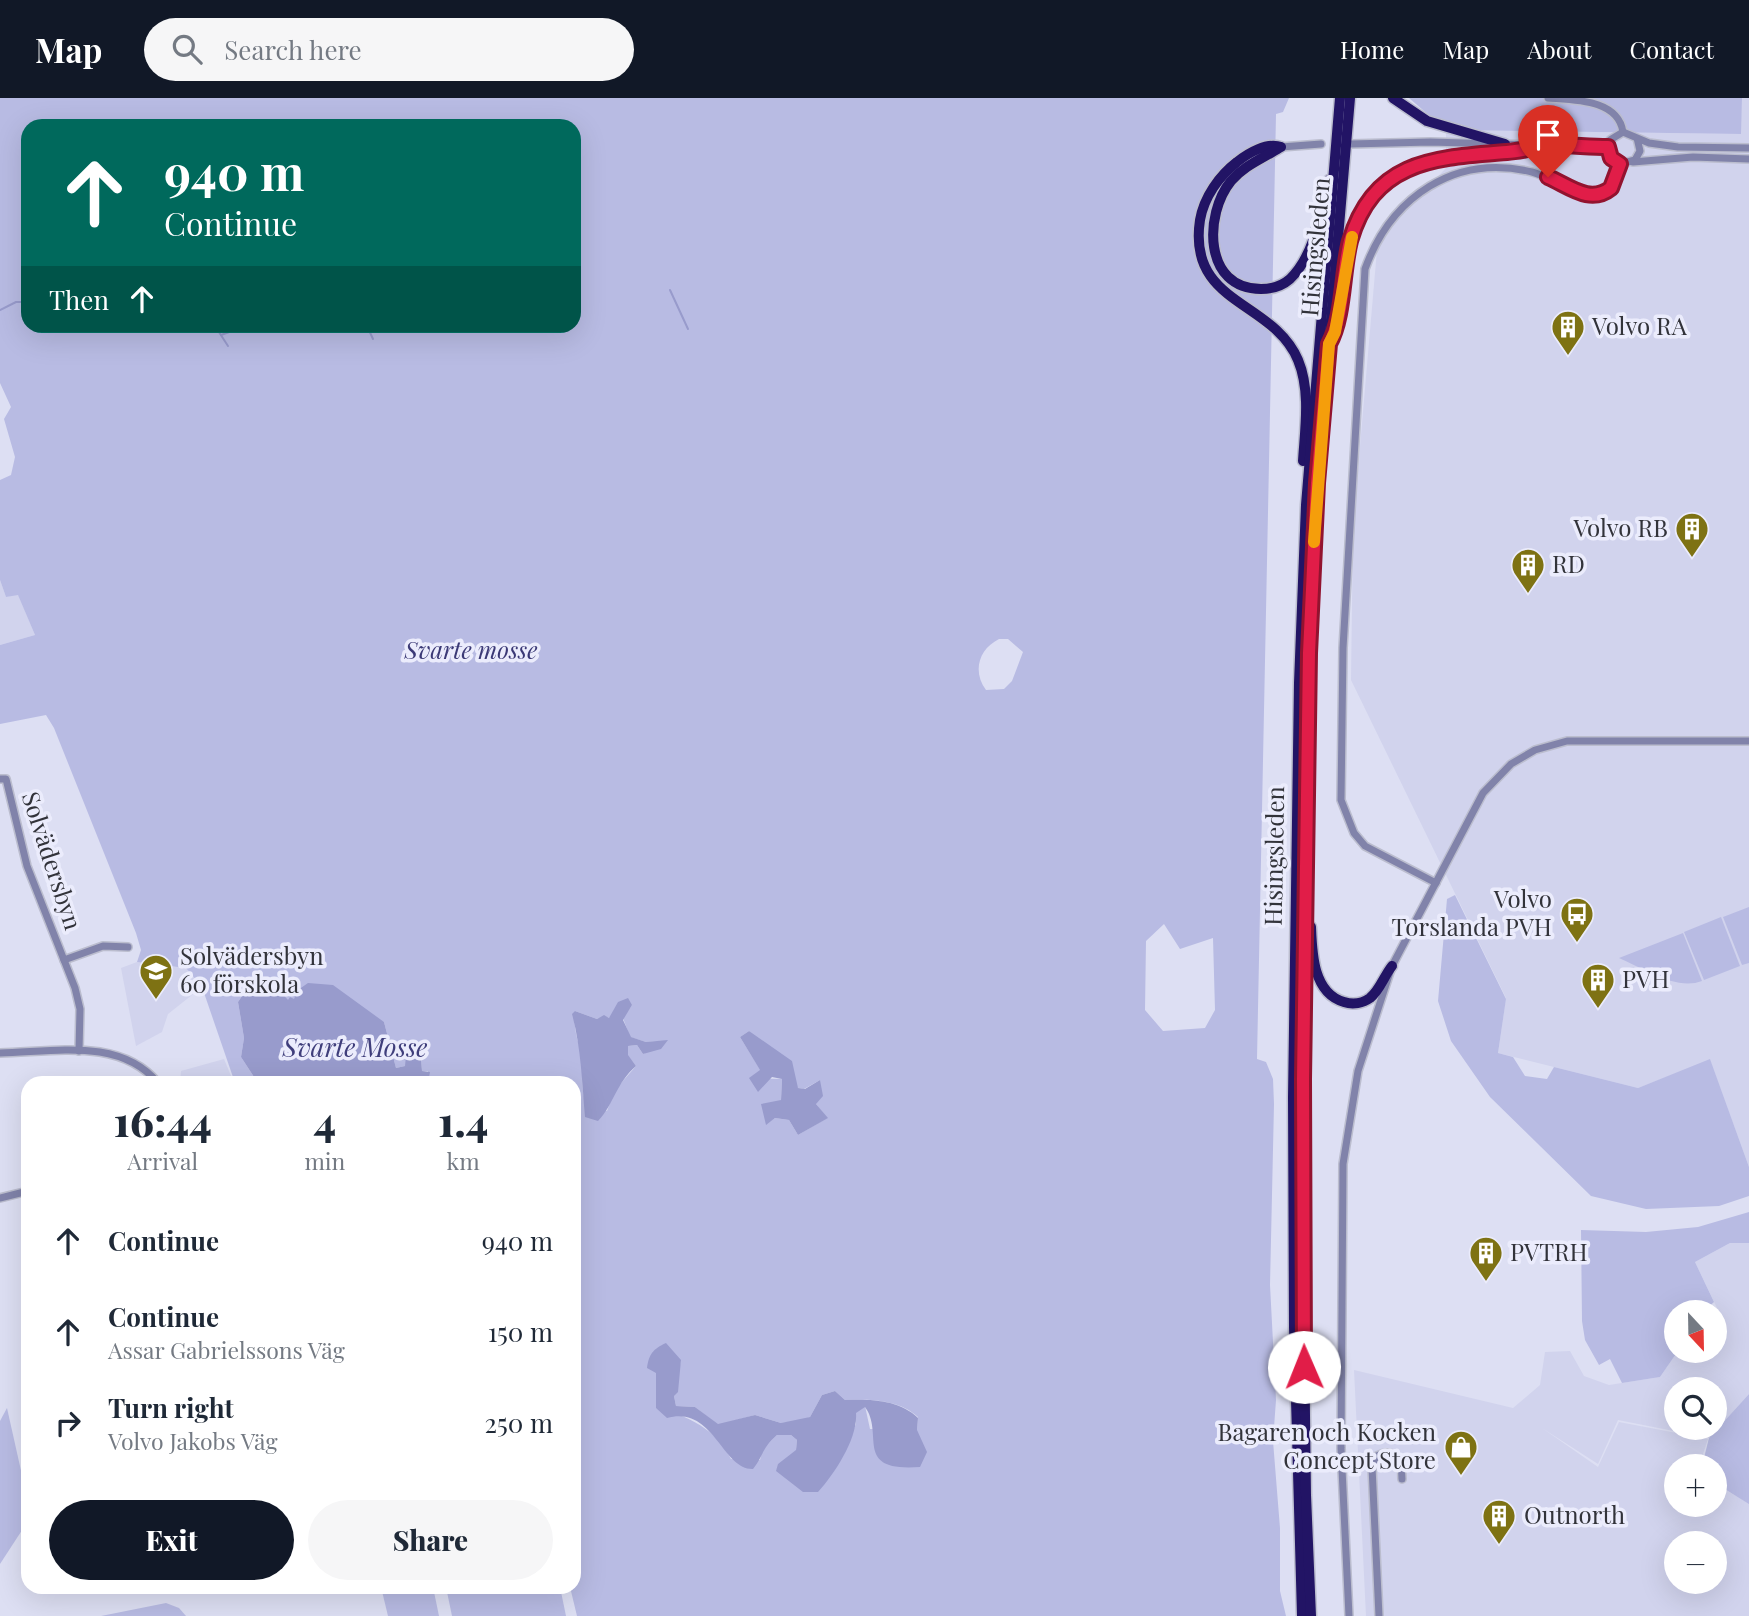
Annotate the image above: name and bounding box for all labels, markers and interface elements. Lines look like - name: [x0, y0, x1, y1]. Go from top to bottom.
- search box: [144, 18, 634, 81]
- text: Map: [35, 27, 102, 71]
- icon: search: [168, 30, 206, 68]
- text: Search here: [224, 32, 362, 67]
- text: Home: [1340, 33, 1404, 65]
- text: Map: [1442, 33, 1489, 65]
- text: About: [1527, 33, 1591, 65]
- text: Contact: [1629, 33, 1714, 65]
- pin: [1518, 105, 1578, 177]
- icon: arrive: [1529, 116, 1567, 154]
- text: 940 m: [164, 138, 304, 203]
- icon: ahead: [49, 147, 140, 238]
- street label: Hisingsleden: [1292, 176, 1336, 318]
- text: Continue: [164, 201, 297, 244]
- icon: ahead: [123, 280, 161, 318]
- text: Then: [49, 282, 109, 317]
- building icon: Volvo RA: [1549, 308, 1587, 357]
- place label: Volvo RA: [1591, 309, 1688, 341]
- building icon: Volvo RB: [1673, 510, 1711, 559]
- place label: Volvo RB: [1572, 511, 1668, 543]
- building icon: RD: [1509, 546, 1547, 595]
- place label: RD: [1552, 547, 1585, 579]
- park label: Svarte mosse: [403, 633, 538, 665]
- street label: Hisingsleden: [1256, 786, 1290, 926]
- street label: Solvädersbyn: [16, 787, 90, 934]
- place label: Volvo Torslanda PVH: [1392, 882, 1552, 942]
- bus stop icon: Volvo Torslanda PVH: [1558, 895, 1596, 944]
- place label: Solvädersbyn 60 förskola: [180, 939, 324, 999]
- school or university icon: Solvädersbyn 60 förskola: [137, 952, 175, 1001]
- building icon: PVH: [1579, 961, 1617, 1010]
- place label: PVH: [1622, 962, 1669, 994]
- water label: Svarte Mosse: [282, 1029, 427, 1064]
- text: 16:44: [114, 1092, 212, 1148]
- text: 4: [314, 1092, 336, 1148]
- text: 1.4: [438, 1092, 488, 1148]
- text: Arrival: [127, 1145, 198, 1176]
- text: min: [304, 1145, 345, 1176]
- text: km: [447, 1145, 480, 1176]
- icon: ahead: [49, 1222, 87, 1260]
- text: Continue: [108, 1223, 219, 1258]
- text: 940 m: [482, 1223, 553, 1258]
- building icon: PVTRH: [1467, 1234, 1505, 1283]
- place label: PVTRH: [1510, 1235, 1588, 1267]
- text: Continue: [108, 1299, 219, 1334]
- north arrow: [1664, 1300, 1727, 1363]
- map controls: [1664, 1300, 1727, 1594]
- icon: ahead: [49, 1313, 87, 1351]
- text: 150 m: [488, 1314, 553, 1349]
- position arrow: [1267, 1330, 1341, 1404]
- text: Assar Gabrielssons Väg: [108, 1334, 345, 1365]
- button: search: [1664, 1377, 1727, 1440]
- text: Turn right: [108, 1390, 234, 1425]
- icon: right: [49, 1404, 87, 1442]
- text: 250 m: [485, 1405, 553, 1440]
- place label: Bagaren och Kocken Concept Store: [1218, 1415, 1436, 1475]
- text: Volvo Jakobs Väg: [108, 1425, 278, 1456]
- shop icon: Bagaren och Kocken Concept Store: [1442, 1428, 1480, 1477]
- button: +: [1664, 1454, 1727, 1517]
- building icon: Outnorth: [1480, 1497, 1518, 1546]
- place label: Outnorth: [1524, 1498, 1625, 1530]
- button: Exit: [49, 1500, 294, 1580]
- button: Share: [308, 1500, 553, 1580]
- button: −: [1664, 1531, 1727, 1594]

